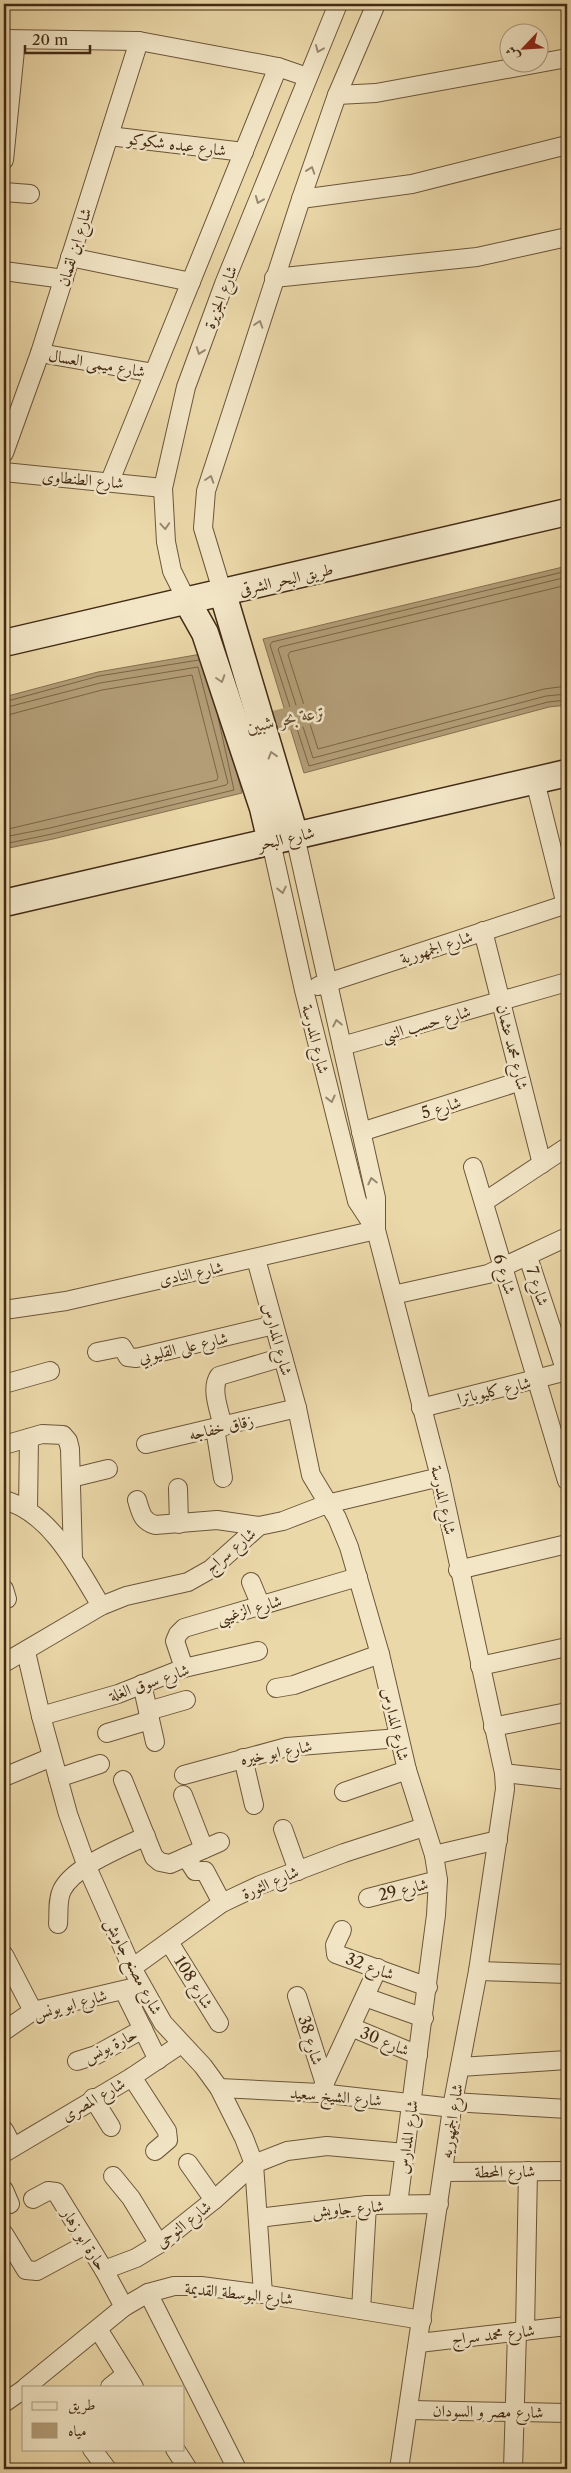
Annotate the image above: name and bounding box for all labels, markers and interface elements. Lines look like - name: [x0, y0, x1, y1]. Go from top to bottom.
- scale bar: [25, 22, 90, 54]
- north arrow: [498, 22, 548, 72]
- text: 20 m: [32, 30, 68, 49]
- text: ش: [501, 43, 523, 64]
- one-way arrow: [315, 44, 325, 53]
- street label: شارع عبده شكوكو: [124, 128, 227, 164]
- one-way arrow: [305, 166, 315, 175]
- one-way arrow: [255, 195, 265, 204]
- street label: شارع ابن لقمان: [53, 205, 99, 290]
- street label: شارع الجزيرة: [199, 263, 245, 333]
- one-way arrow: [254, 320, 264, 329]
- street label: شارع ميمى العسال: [46, 345, 147, 385]
- one-way arrow: [196, 346, 206, 355]
- street label: شارع الطنطاوى: [41, 465, 125, 497]
- one-way arrow: [205, 475, 215, 484]
- one-way arrow: [159, 522, 170, 530]
- street label: طريق البحر الشرقى: [237, 558, 335, 600]
- one-way arrow: [215, 674, 225, 683]
- water label: ترعة بحر شبين: [244, 700, 328, 739]
- one-way arrow: [268, 752, 278, 760]
- street label: شارع البحر: [254, 822, 317, 859]
- one-way arrow: [276, 885, 287, 894]
- street label: شارع الجمهورية: [397, 926, 476, 972]
- street label: شارع حسب النبى: [379, 1001, 474, 1049]
- street label: شارع المدرسة: [294, 1002, 334, 1076]
- street label: شارع محمد عثمان: [489, 1002, 533, 1093]
- one-way arrow: [332, 1018, 343, 1027]
- street label: شارع 5: [419, 1091, 465, 1126]
- one-way arrow: [326, 1094, 336, 1102]
- one-way arrow: [368, 1177, 378, 1186]
- street label: شارع 6: [486, 1251, 521, 1298]
- street label: شارع النادى: [157, 1256, 226, 1293]
- street label: شارع 7: [519, 1264, 554, 1309]
- street label: شارع المدارس: [255, 1300, 297, 1379]
- street label: شارع على القليوبي: [136, 1327, 231, 1371]
- street label: شارع كليوباترا: [455, 1372, 534, 1412]
- street label: زقاق خفاجه: [187, 1410, 255, 1444]
- street label: شارع المدرسة: [423, 1464, 461, 1537]
- street label: شارع سراج: [200, 1523, 263, 1581]
- street label: شارع الزغيبى: [214, 1590, 285, 1632]
- street label: شارع سوق الغلة: [105, 1659, 193, 1709]
- street label: شارع المدارس: [374, 1685, 414, 1763]
- street label: شارع ابو خيره: [238, 1735, 314, 1773]
- street label: شارع الثورة: [238, 1861, 303, 1907]
- street label: شارع 29: [376, 1873, 431, 1909]
- street label: شارع مصنع جاويش: [96, 1914, 167, 2020]
- street label: شارع 32: [342, 1948, 397, 1988]
- street label: شارع 108: [167, 1952, 218, 2014]
- street label: شارع ابو يونس: [31, 1985, 110, 2027]
- street label: شارع 38: [290, 2013, 328, 2068]
- street label: شارع 30: [356, 2022, 412, 2064]
- street label: حارة يونس: [80, 2023, 141, 2067]
- street label: شارع المصرى: [57, 2073, 131, 2129]
- street label: شارع الشيخ سعيد: [289, 2082, 383, 2115]
- street label: شارع الجمهوريه: [435, 2082, 471, 2160]
- street label: شارع المدارس: [392, 2099, 426, 2176]
- street label: شارع المحطة: [475, 2160, 536, 2186]
- street label: شارع النوحى: [151, 2196, 217, 2255]
- street label: شارع جاويش: [311, 2196, 385, 2224]
- street label: حارة ابو زهار: [56, 2202, 112, 2274]
- street label: شارع البوسطة القديمة: [183, 2277, 294, 2313]
- street label: شارع محمد سراج: [450, 2320, 536, 2353]
- legend: [22, 2386, 185, 2450]
- text: طريق: [68, 2395, 95, 2415]
- street label: شارع مصر و السودان: [432, 2400, 544, 2426]
- text: مياه: [68, 2421, 86, 2440]

